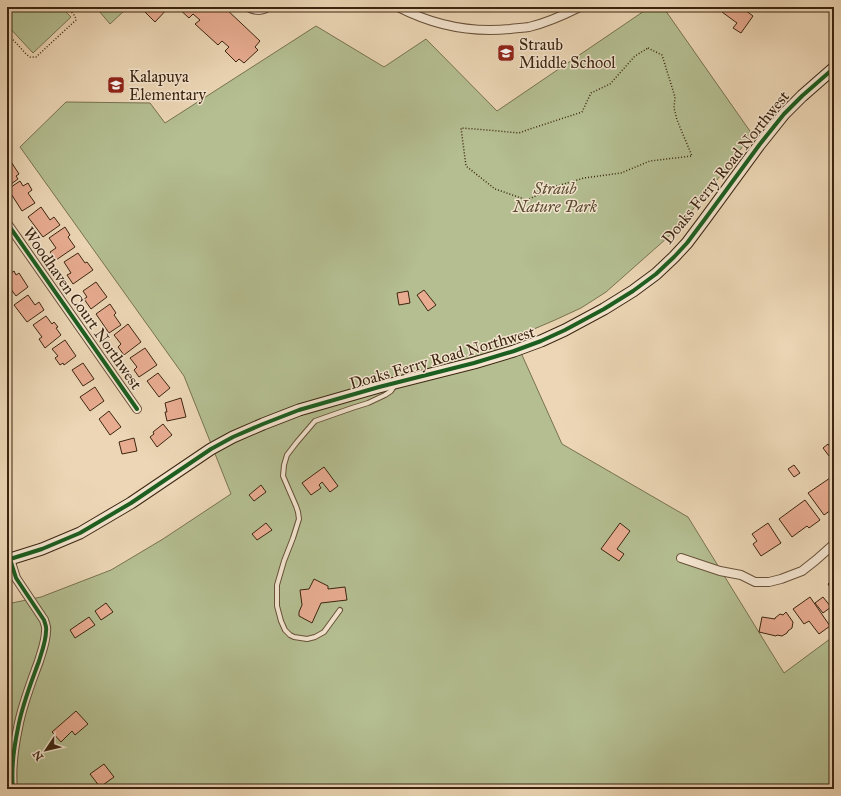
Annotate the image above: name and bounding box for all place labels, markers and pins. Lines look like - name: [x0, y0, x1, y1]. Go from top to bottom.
- place label: Straub Middle School: [519, 35, 616, 72]
- school or university icon: Straub Middle School: [496, 43, 516, 63]
- place label: Kalapuya Elementary: [129, 67, 206, 104]
- school or university icon: Kalapuya Elementary: [106, 75, 126, 95]

